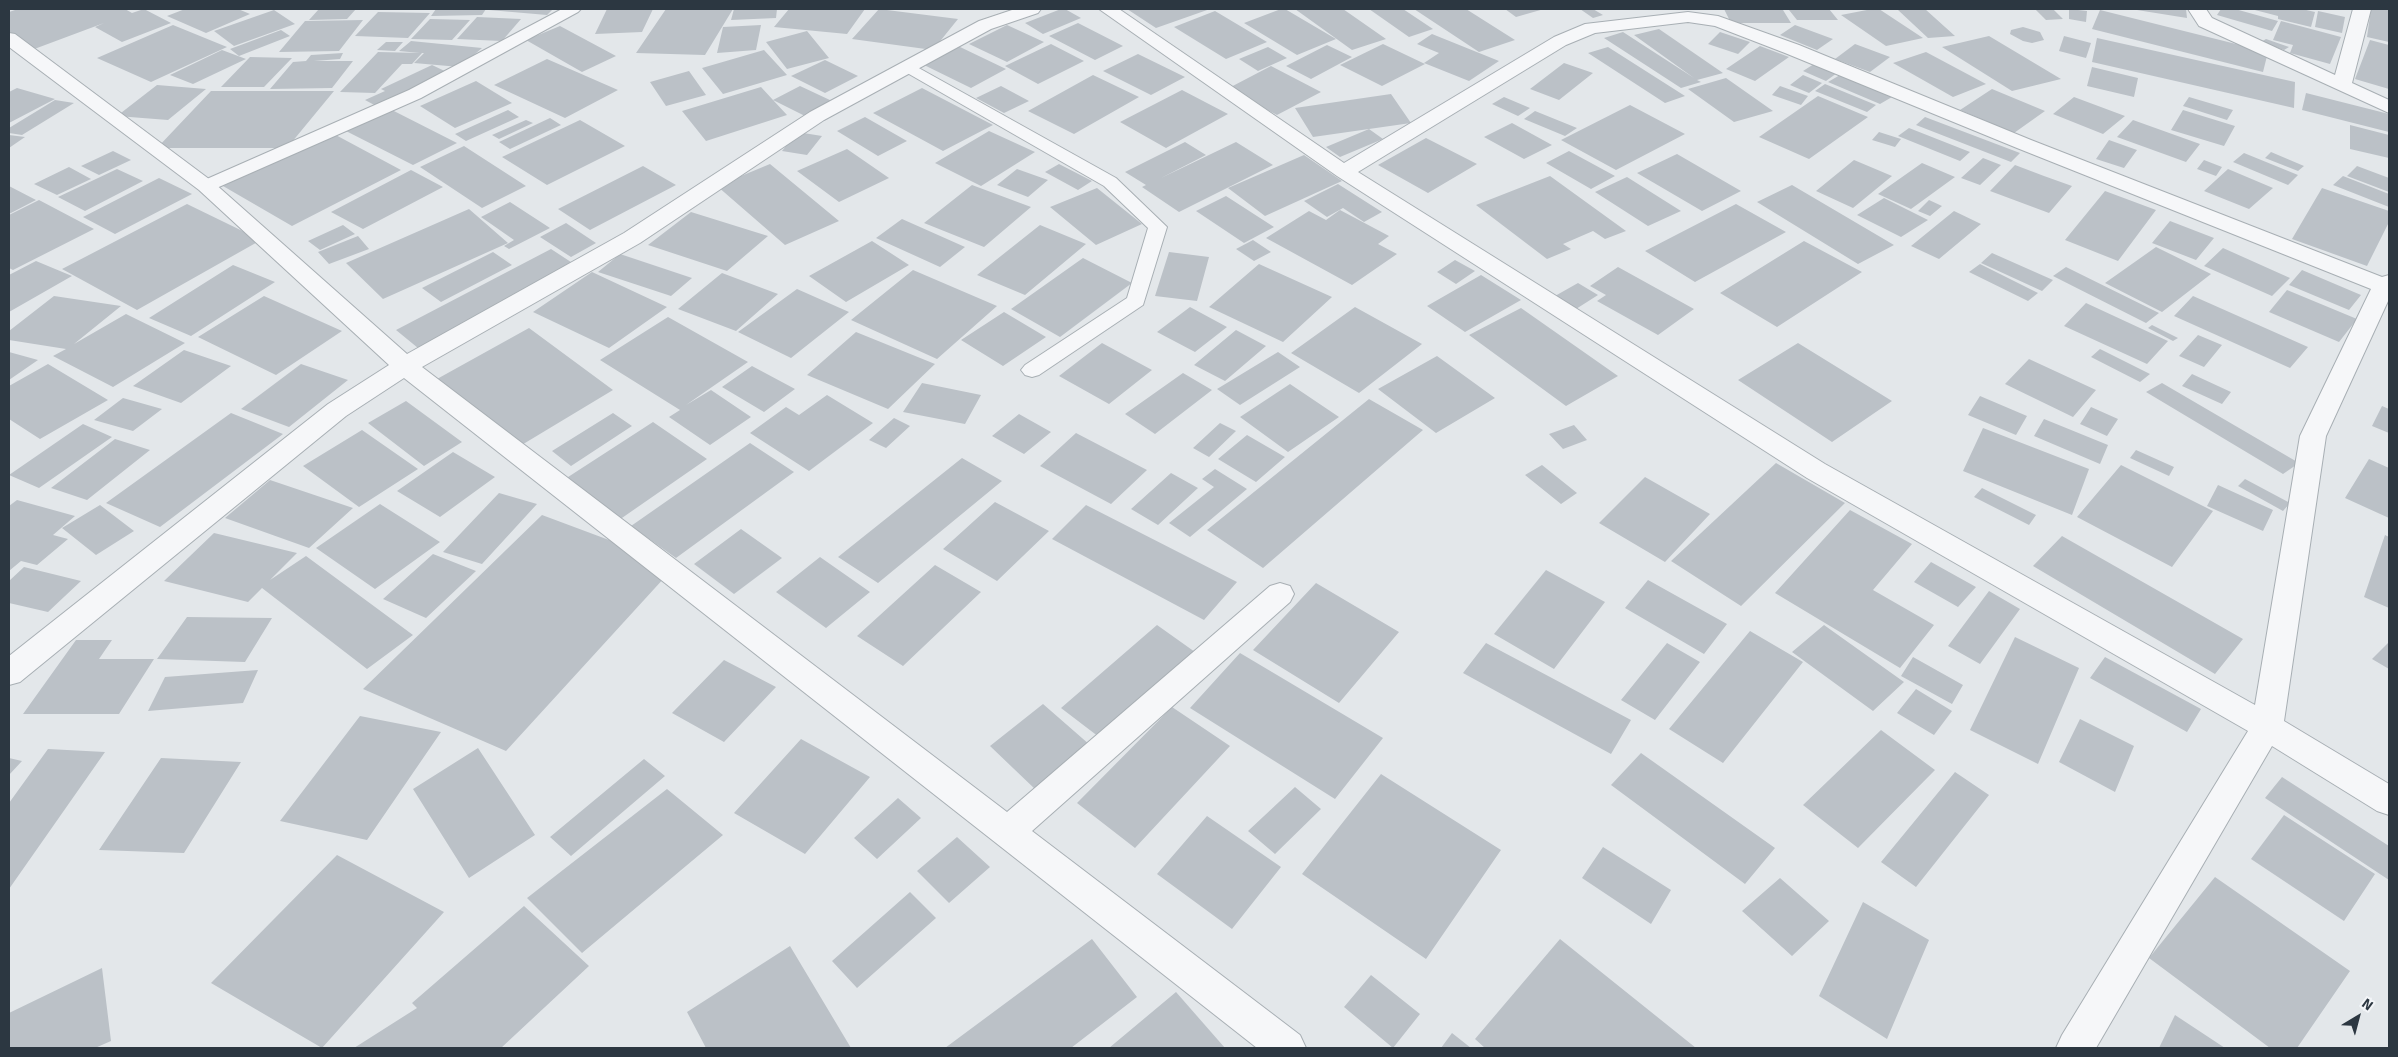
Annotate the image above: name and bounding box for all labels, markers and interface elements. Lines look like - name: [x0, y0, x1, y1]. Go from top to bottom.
- north arrow: [2333, 992, 2383, 1042]
- text: N: [2358, 995, 2376, 1014]

